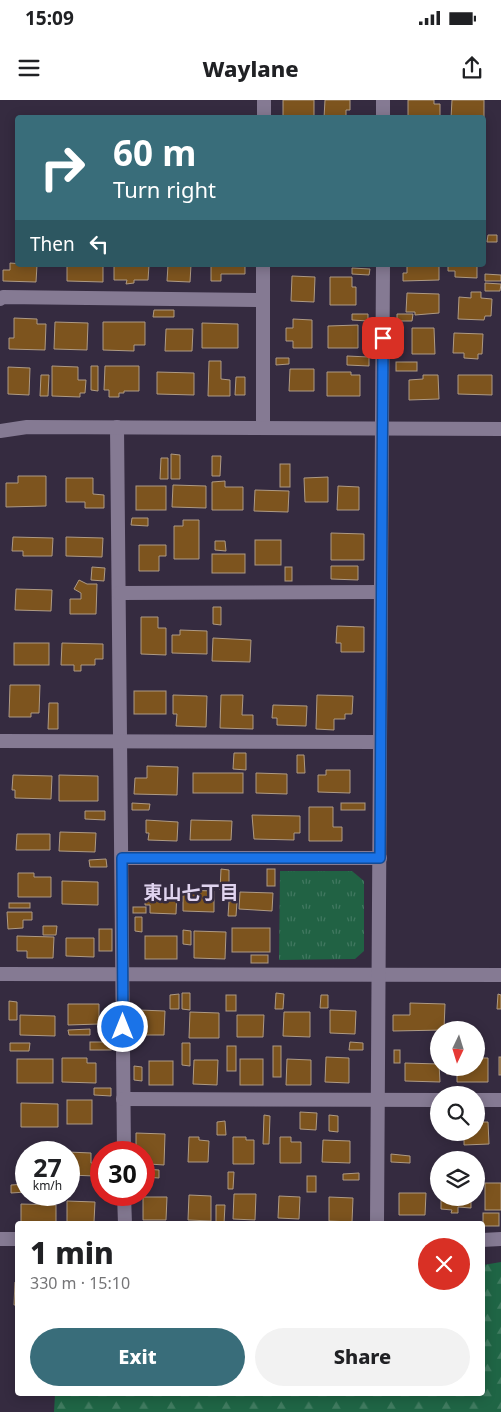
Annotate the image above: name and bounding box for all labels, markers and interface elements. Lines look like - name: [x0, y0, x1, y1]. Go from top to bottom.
- text: 15:09: [25, 5, 74, 31]
- text: Waylane: [202, 53, 299, 83]
- icon: menu: [15, 54, 43, 82]
- icon: share: [458, 54, 486, 82]
- text: 60 m: [113, 129, 196, 176]
- icon: right: [30, 135, 95, 200]
- text: Turn right: [113, 174, 216, 204]
- icon: left: [85, 230, 113, 258]
- text: Then: [30, 231, 75, 257]
- pin: [362, 317, 404, 359]
- icon: arrive: [369, 324, 397, 352]
- district label: 東山七丁目: [143, 879, 239, 905]
- position arrow: [96, 1000, 148, 1052]
- north arrow: [430, 1021, 485, 1076]
- map controls: [430, 1021, 485, 1206]
- button: search: [430, 1086, 485, 1141]
- speed limit sign: 30: [90, 1141, 155, 1206]
- text: 27: [33, 1150, 62, 1184]
- button: layers: [430, 1151, 485, 1206]
- text: km/h: [33, 1177, 62, 1194]
- text: 1 min: [30, 1232, 114, 1273]
- button: close: [418, 1238, 470, 1290]
- text: 330 m · 15:10: [30, 1272, 130, 1294]
- button: Exit: [30, 1328, 245, 1386]
- button: Share: [255, 1328, 470, 1386]

